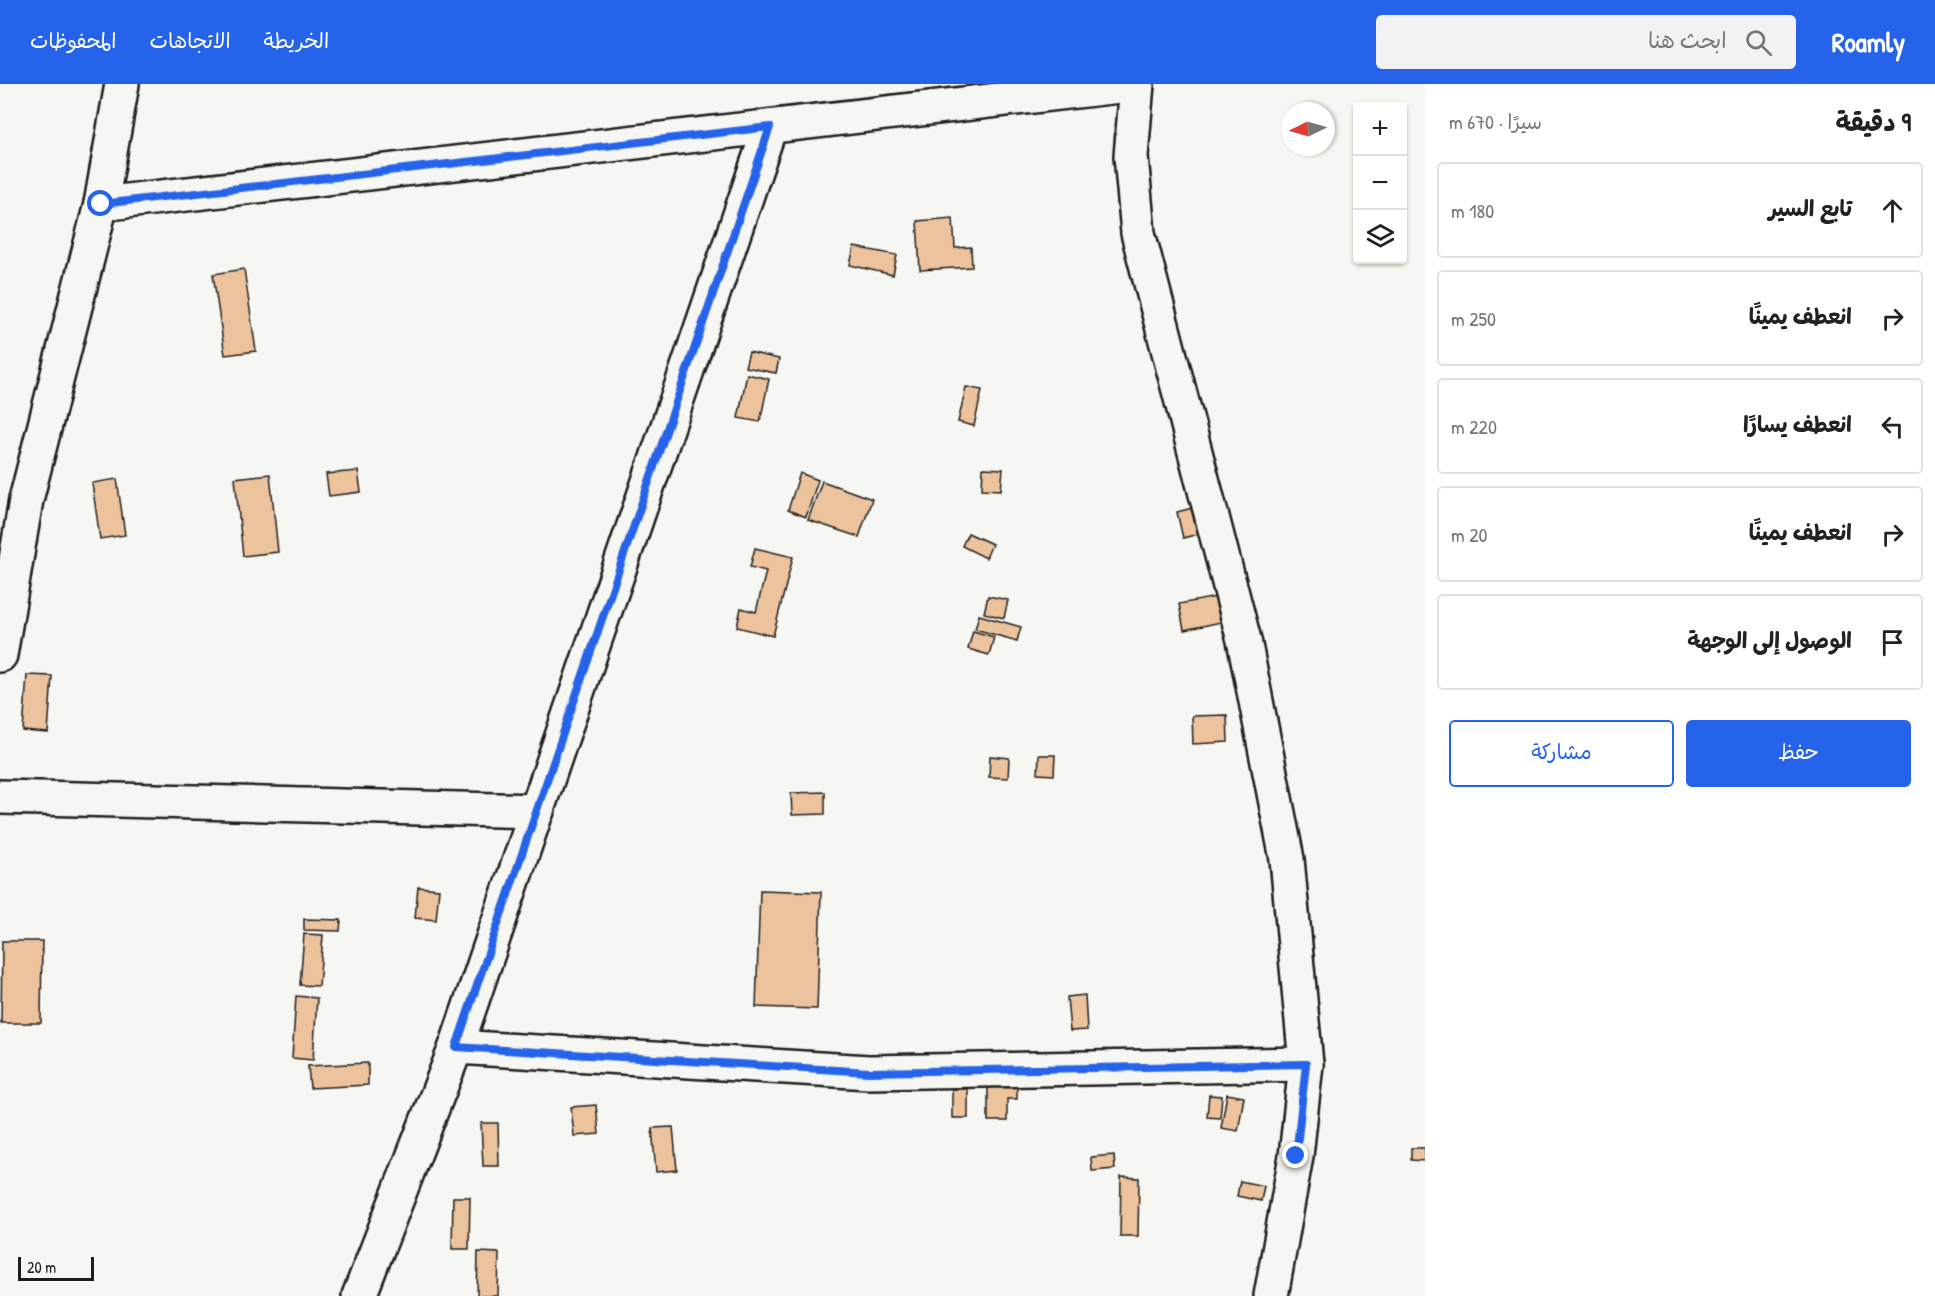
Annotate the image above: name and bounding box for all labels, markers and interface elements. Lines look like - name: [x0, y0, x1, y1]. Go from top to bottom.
- search box: [1376, 15, 1796, 69]
- text: Roamly: [1832, 23, 1905, 61]
- text: ابحث هنا: [1648, 25, 1727, 55]
- text: المحفوظات: [30, 26, 116, 55]
- text: الاتجاهات: [149, 26, 231, 55]
- text: الخريطة: [264, 26, 329, 55]
- icon: search: [1742, 26, 1775, 59]
- north arrow: [1281, 102, 1335, 156]
- map controls: [1353, 102, 1407, 264]
- button: +: [1353, 102, 1407, 156]
- text: 9 دقيقة: [1835, 104, 1911, 139]
- text: سيرًا · 670 m: [1449, 108, 1542, 135]
- button: −: [1353, 156, 1407, 210]
- route start: [87, 190, 113, 216]
- text: تابع السير: [1769, 193, 1852, 223]
- icon: ahead: [1876, 194, 1909, 227]
- text: 180 m: [1451, 197, 1494, 224]
- button: layers: [1353, 210, 1407, 264]
- text: انعطف يمينًا: [1749, 301, 1852, 331]
- icon: right: [1876, 302, 1909, 335]
- text: 250 m: [1451, 305, 1496, 332]
- text: انعطف يسارًا: [1743, 409, 1852, 439]
- icon: left: [1876, 410, 1909, 443]
- text: 220 m: [1451, 413, 1497, 440]
- text: انعطف يمينًا: [1749, 517, 1852, 547]
- icon: right: [1876, 518, 1909, 551]
- text: 20 m: [1451, 521, 1488, 548]
- text: الوصول إلى الوجهة: [1687, 625, 1852, 655]
- icon: arrive: [1876, 626, 1909, 659]
- button: مشاركة: [1449, 720, 1674, 787]
- button: حفظ: [1686, 720, 1911, 787]
- route end: [1282, 1142, 1308, 1168]
- scale bar: [18, 1254, 94, 1282]
- text: 20 m: [27, 1256, 56, 1278]

